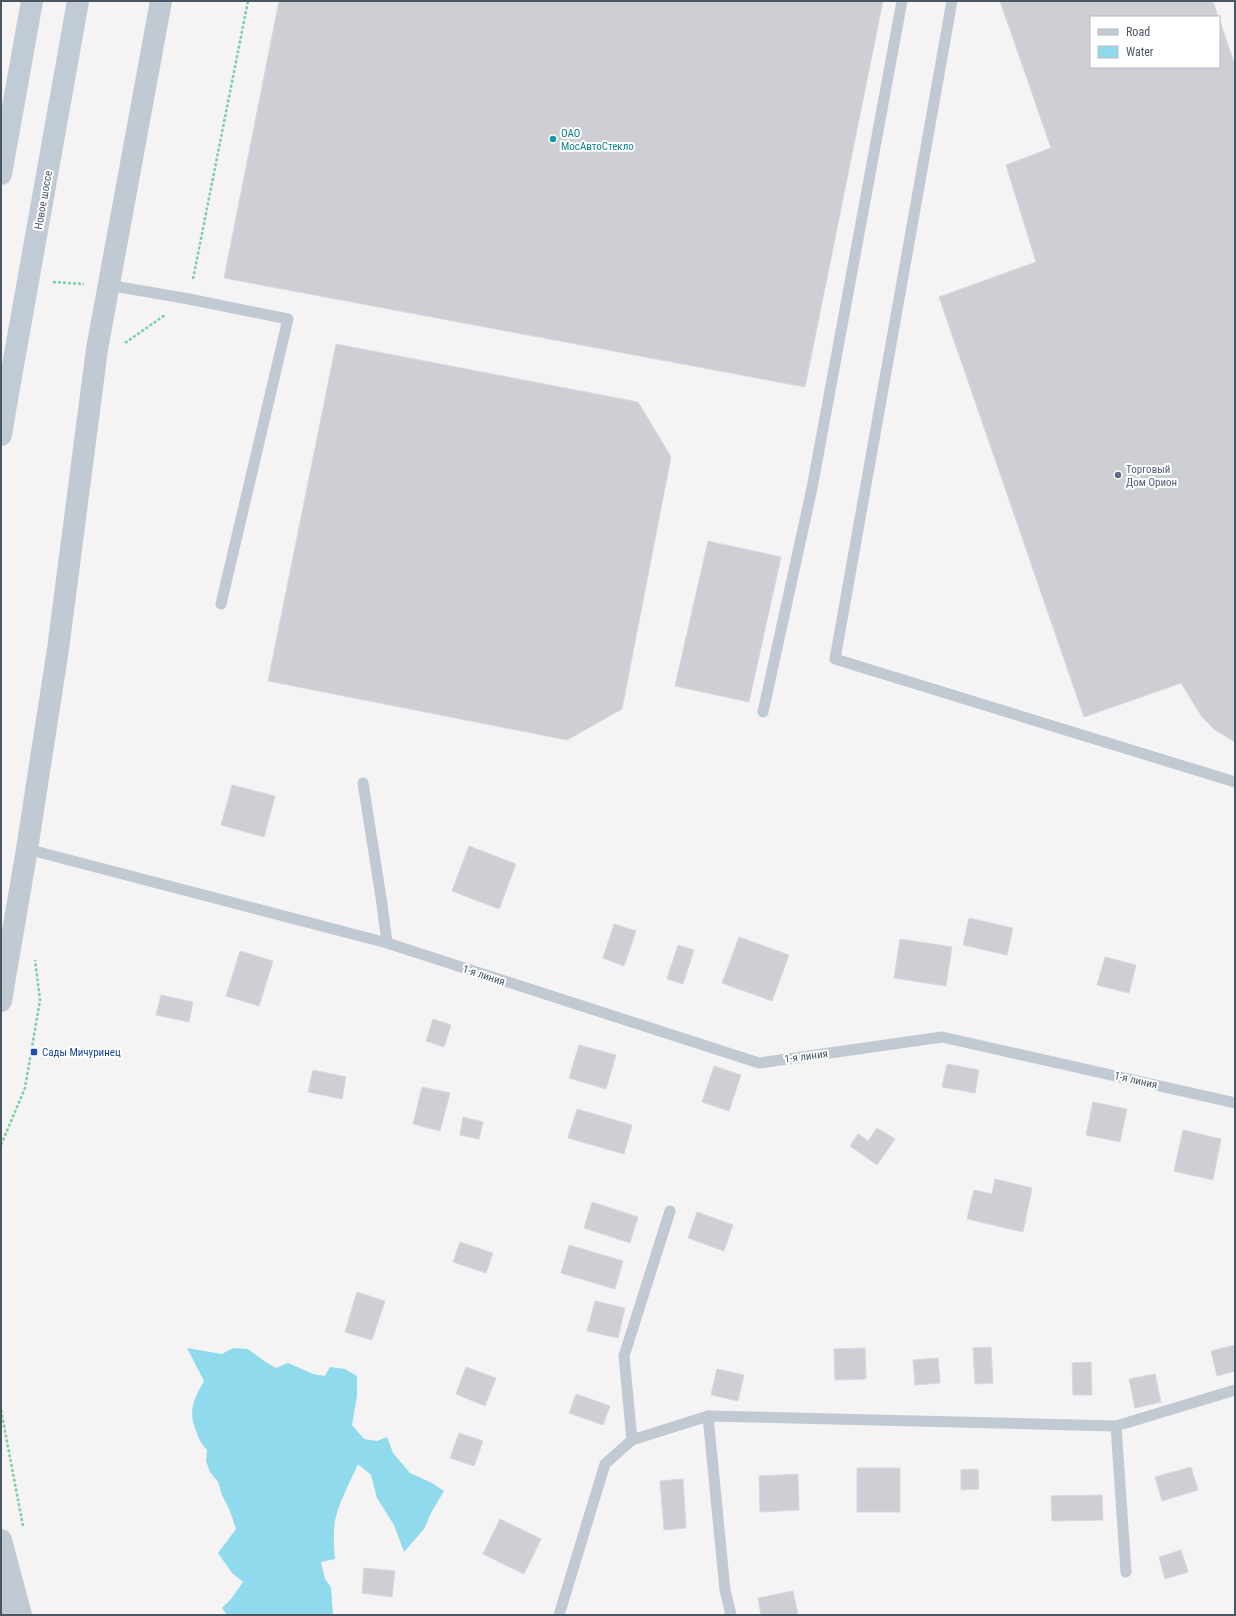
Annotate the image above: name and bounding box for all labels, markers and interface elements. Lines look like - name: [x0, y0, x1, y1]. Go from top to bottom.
- legend: [1090, 16, 1220, 68]
- text: Road: [1126, 25, 1150, 39]
- text: Water: [1126, 45, 1154, 59]
- place label: ОАО МосАвтоСтекло: [561, 127, 634, 153]
- marker: ОАО МосАвтоСтекло: [548, 134, 558, 144]
- street label: Новое шоссе: [32, 170, 55, 231]
- place label: Торговый Дом Орион: [1126, 463, 1177, 489]
- marker: Торговый Дом Орион: [1113, 470, 1123, 480]
- street label: 1-я линия: [461, 963, 507, 988]
- place label: Сады Мичуринец: [42, 1046, 121, 1059]
- marker: Сады Мичуринец: [29, 1047, 39, 1057]
- street label: 1-я линия: [784, 1047, 829, 1066]
- street label: 1-я линия: [1113, 1069, 1159, 1092]

